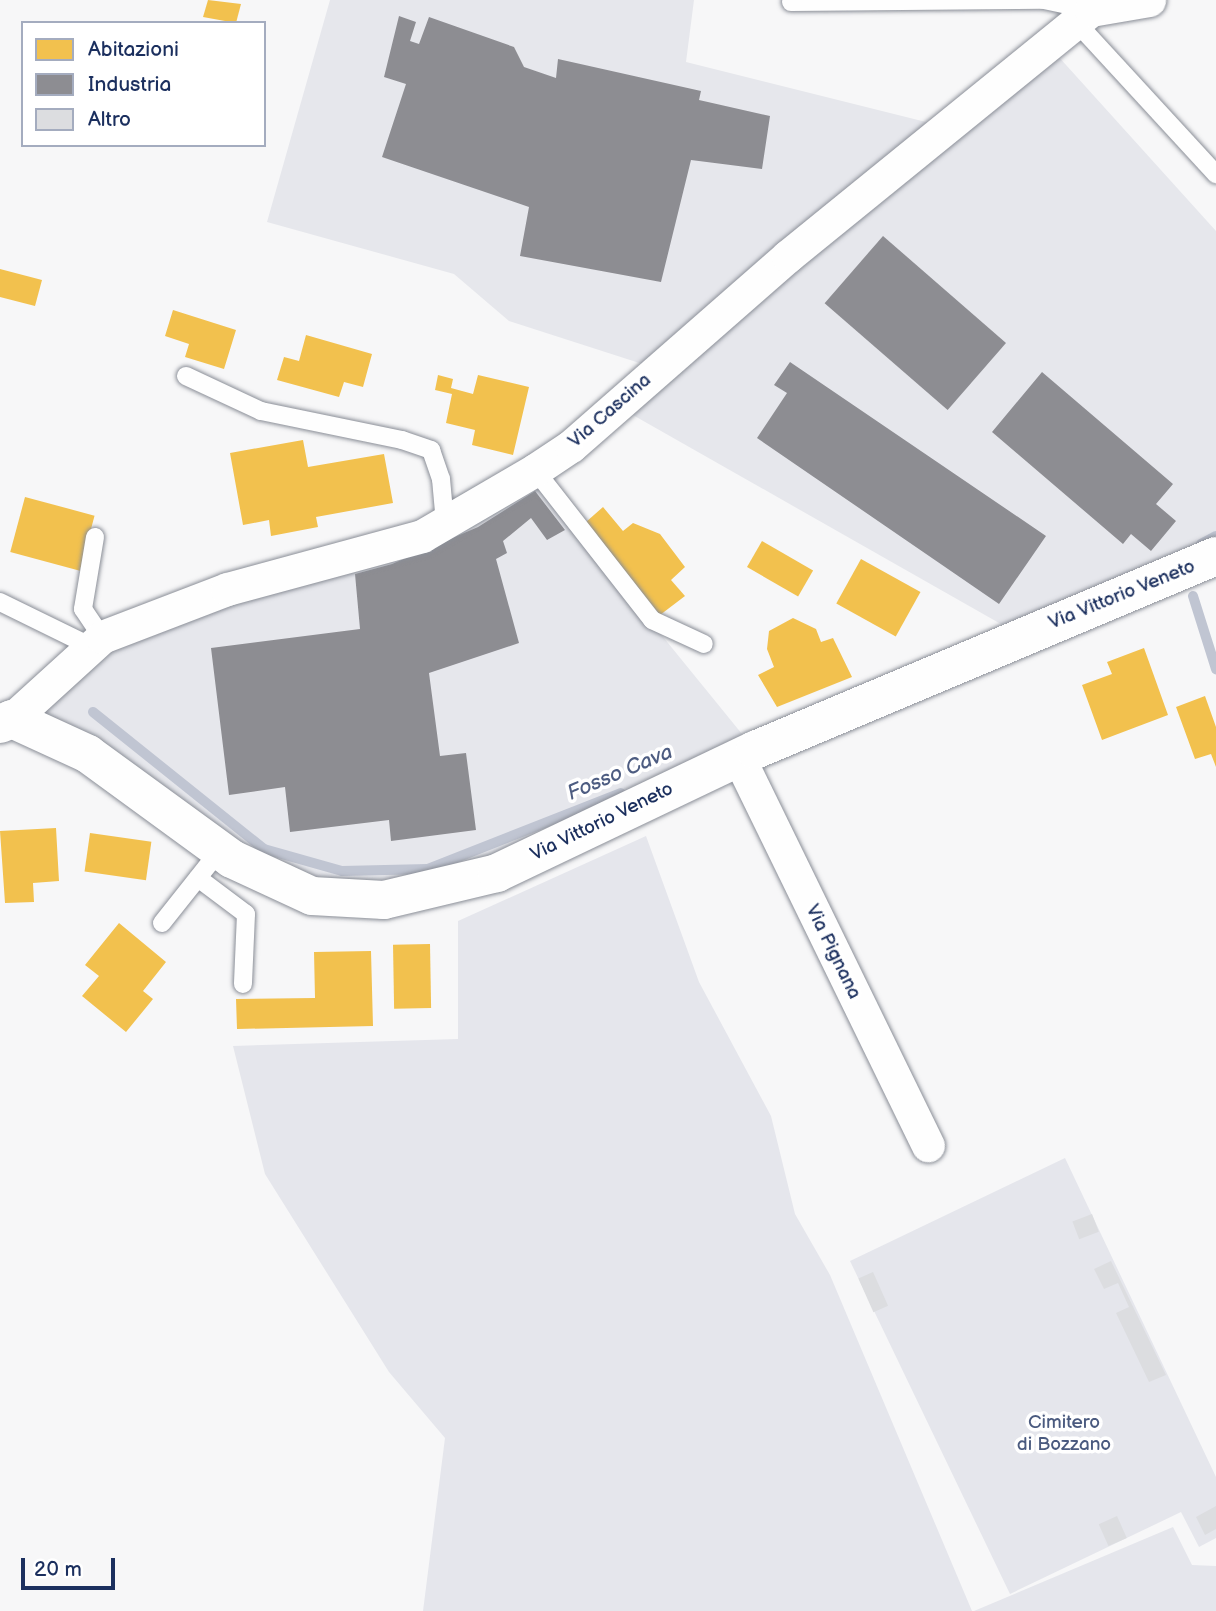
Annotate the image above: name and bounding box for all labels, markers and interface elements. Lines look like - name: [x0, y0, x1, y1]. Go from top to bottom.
- legend: [21, 21, 266, 147]
- text: Abitazioni: [88, 37, 179, 62]
- text: Industria: [88, 72, 171, 97]
- text: Altro: [88, 107, 131, 132]
- street label: Via Cascina: [564, 369, 656, 453]
- street label: Via Vittorio Veneto: [1045, 555, 1199, 635]
- water label: Fosso Cava: [564, 740, 676, 806]
- street label: Via Vittorio Veneto: [526, 777, 678, 867]
- street label: Via Pignana: [800, 901, 866, 1003]
- park label: Cimitero di Bozzano: [1017, 1412, 1111, 1456]
- scale bar: [24, 1544, 119, 1588]
- text: 20 m: [34, 1557, 82, 1582]

